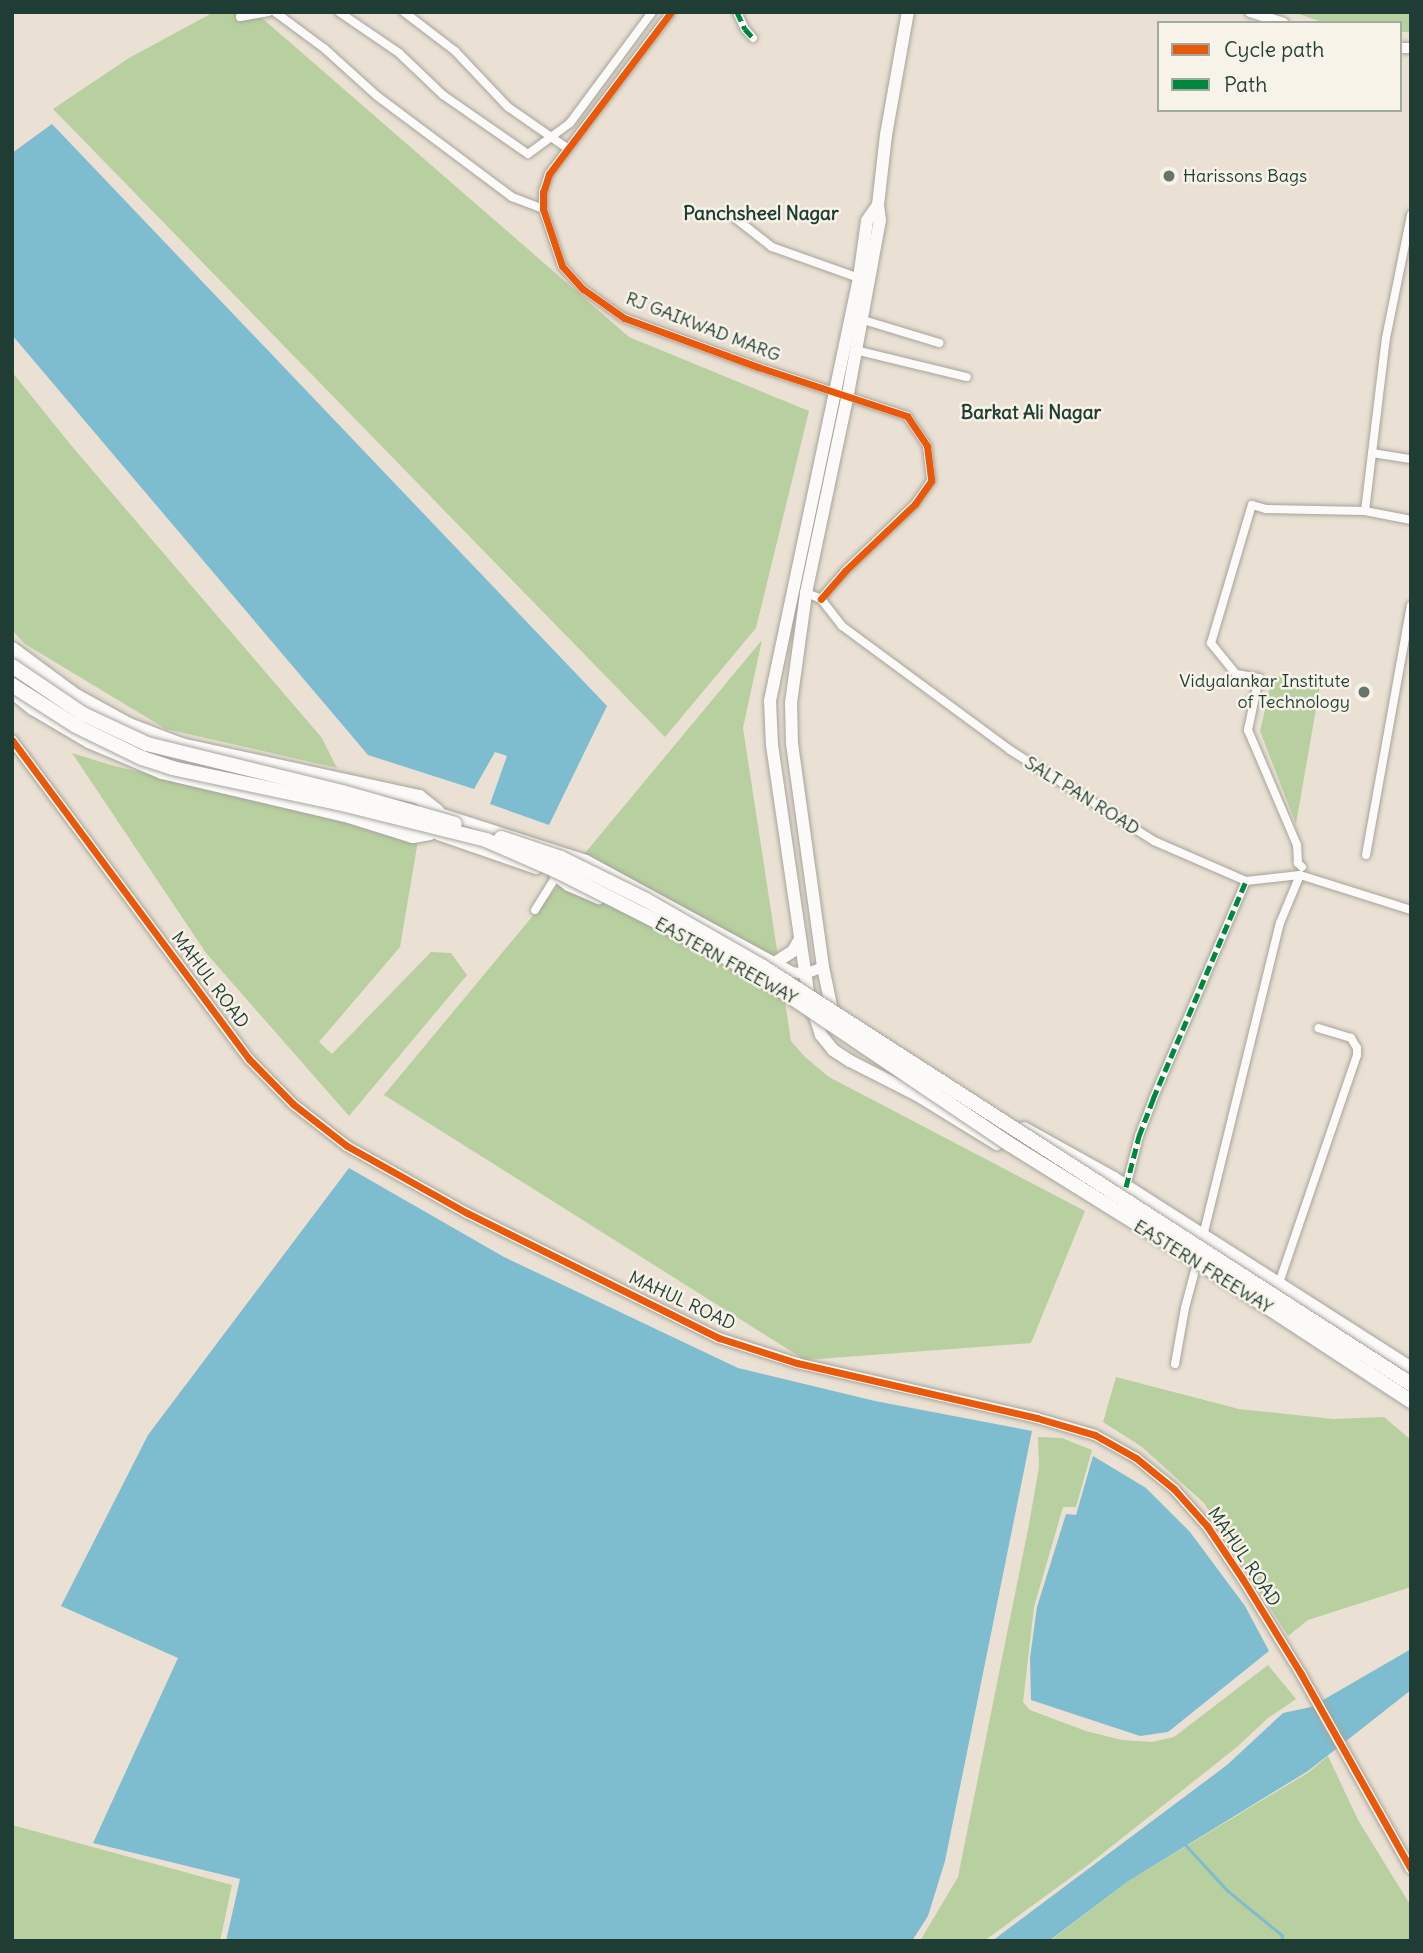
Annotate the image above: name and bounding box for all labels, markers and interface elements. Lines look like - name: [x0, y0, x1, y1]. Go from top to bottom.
- legend: [1157, 21, 1402, 112]
- text: Cycle path: [1224, 36, 1324, 63]
- text: Path: [1224, 71, 1267, 98]
- place label: Harissons Bags: [1183, 165, 1307, 187]
- marker: Harissons Bags: [1161, 168, 1177, 184]
- district label: Panchsheel Nagar: [683, 203, 839, 225]
- street label: RJ GAIKWAD MARG: [623, 288, 783, 366]
- district label: Barkat Ali Nagar: [961, 402, 1101, 424]
- place label: Vidyalankar Institute of Technology: [1179, 671, 1350, 714]
- marker: Vidyalankar Institute of Technology: [1356, 684, 1372, 700]
- street label: SALT PAN ROAD: [1021, 752, 1143, 840]
- street label: EASTERN FREEWAY: [651, 913, 801, 1009]
- street label: MAHUL ROAD: [167, 928, 253, 1032]
- street label: EASTERN FREEWAY: [1130, 1216, 1276, 1318]
- street label: MAHUL ROAD: [625, 1267, 739, 1335]
- street label: MAHUL ROAD: [1203, 1503, 1285, 1611]

